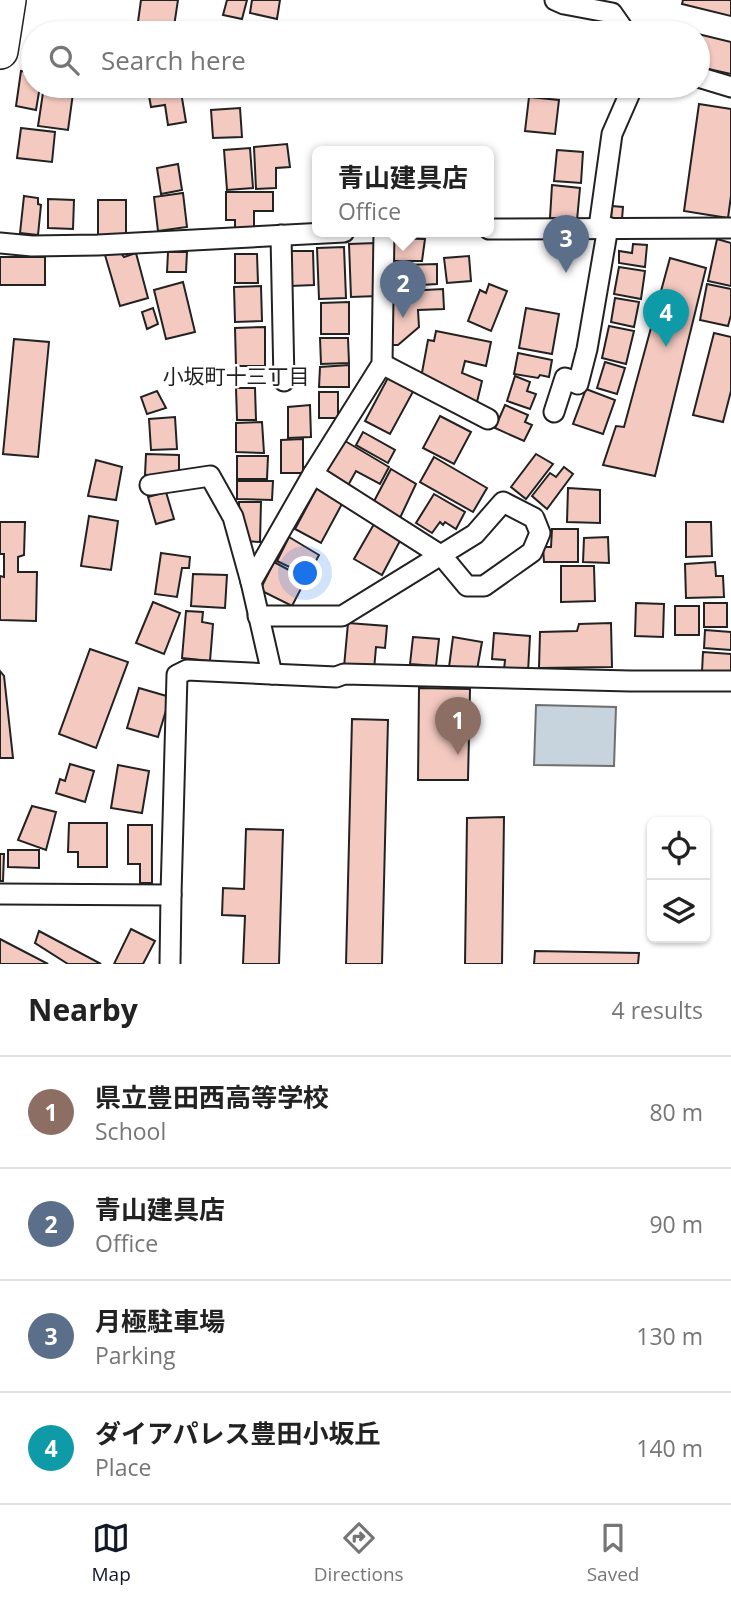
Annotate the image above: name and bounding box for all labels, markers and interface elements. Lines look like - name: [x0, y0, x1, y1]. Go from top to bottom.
- search box: [21, 21, 710, 98]
- icon: search: [45, 41, 83, 79]
- text: Search here: [101, 42, 246, 78]
- popup: [312, 146, 494, 237]
- text: 青山建具店: [338, 159, 468, 195]
- text: Office: [338, 195, 401, 227]
- pin: 3: [543, 215, 589, 273]
- pin: 2: [380, 260, 426, 318]
- pin: 4: [643, 289, 689, 347]
- district label: 小坂町十三丁目: [163, 362, 310, 390]
- your location: [288, 556, 322, 590]
- pin: 1: [435, 697, 481, 755]
- map controls: [647, 817, 710, 943]
- button: locate: [647, 817, 710, 880]
- button: layers: [647, 880, 710, 943]
- text: Nearby: [28, 989, 138, 1030]
- text: 4 results: [612, 994, 703, 1026]
- text: 県立豊田西高等学校: [95, 1079, 329, 1115]
- text: 1: [44, 1096, 58, 1128]
- text: 80 m: [649, 1096, 703, 1128]
- text: School: [95, 1115, 166, 1147]
- text: 青山建具店: [95, 1191, 225, 1227]
- text: 2: [44, 1208, 58, 1240]
- text: 90 m: [649, 1208, 703, 1240]
- text: Office: [95, 1227, 158, 1259]
- text: 月極駐車場: [95, 1303, 225, 1339]
- text: 3: [44, 1320, 58, 1352]
- text: 130 m: [636, 1320, 703, 1352]
- text: Parking: [95, 1339, 176, 1371]
- text: ダイアパレス豊田小坂丘: [95, 1415, 380, 1451]
- text: 4: [44, 1432, 58, 1464]
- text: 140 m: [636, 1432, 703, 1464]
- text: Place: [95, 1451, 151, 1483]
- tab: Map: [92, 1519, 131, 1587]
- tab: Directions: [314, 1519, 404, 1587]
- tab: Saved: [587, 1519, 639, 1587]

